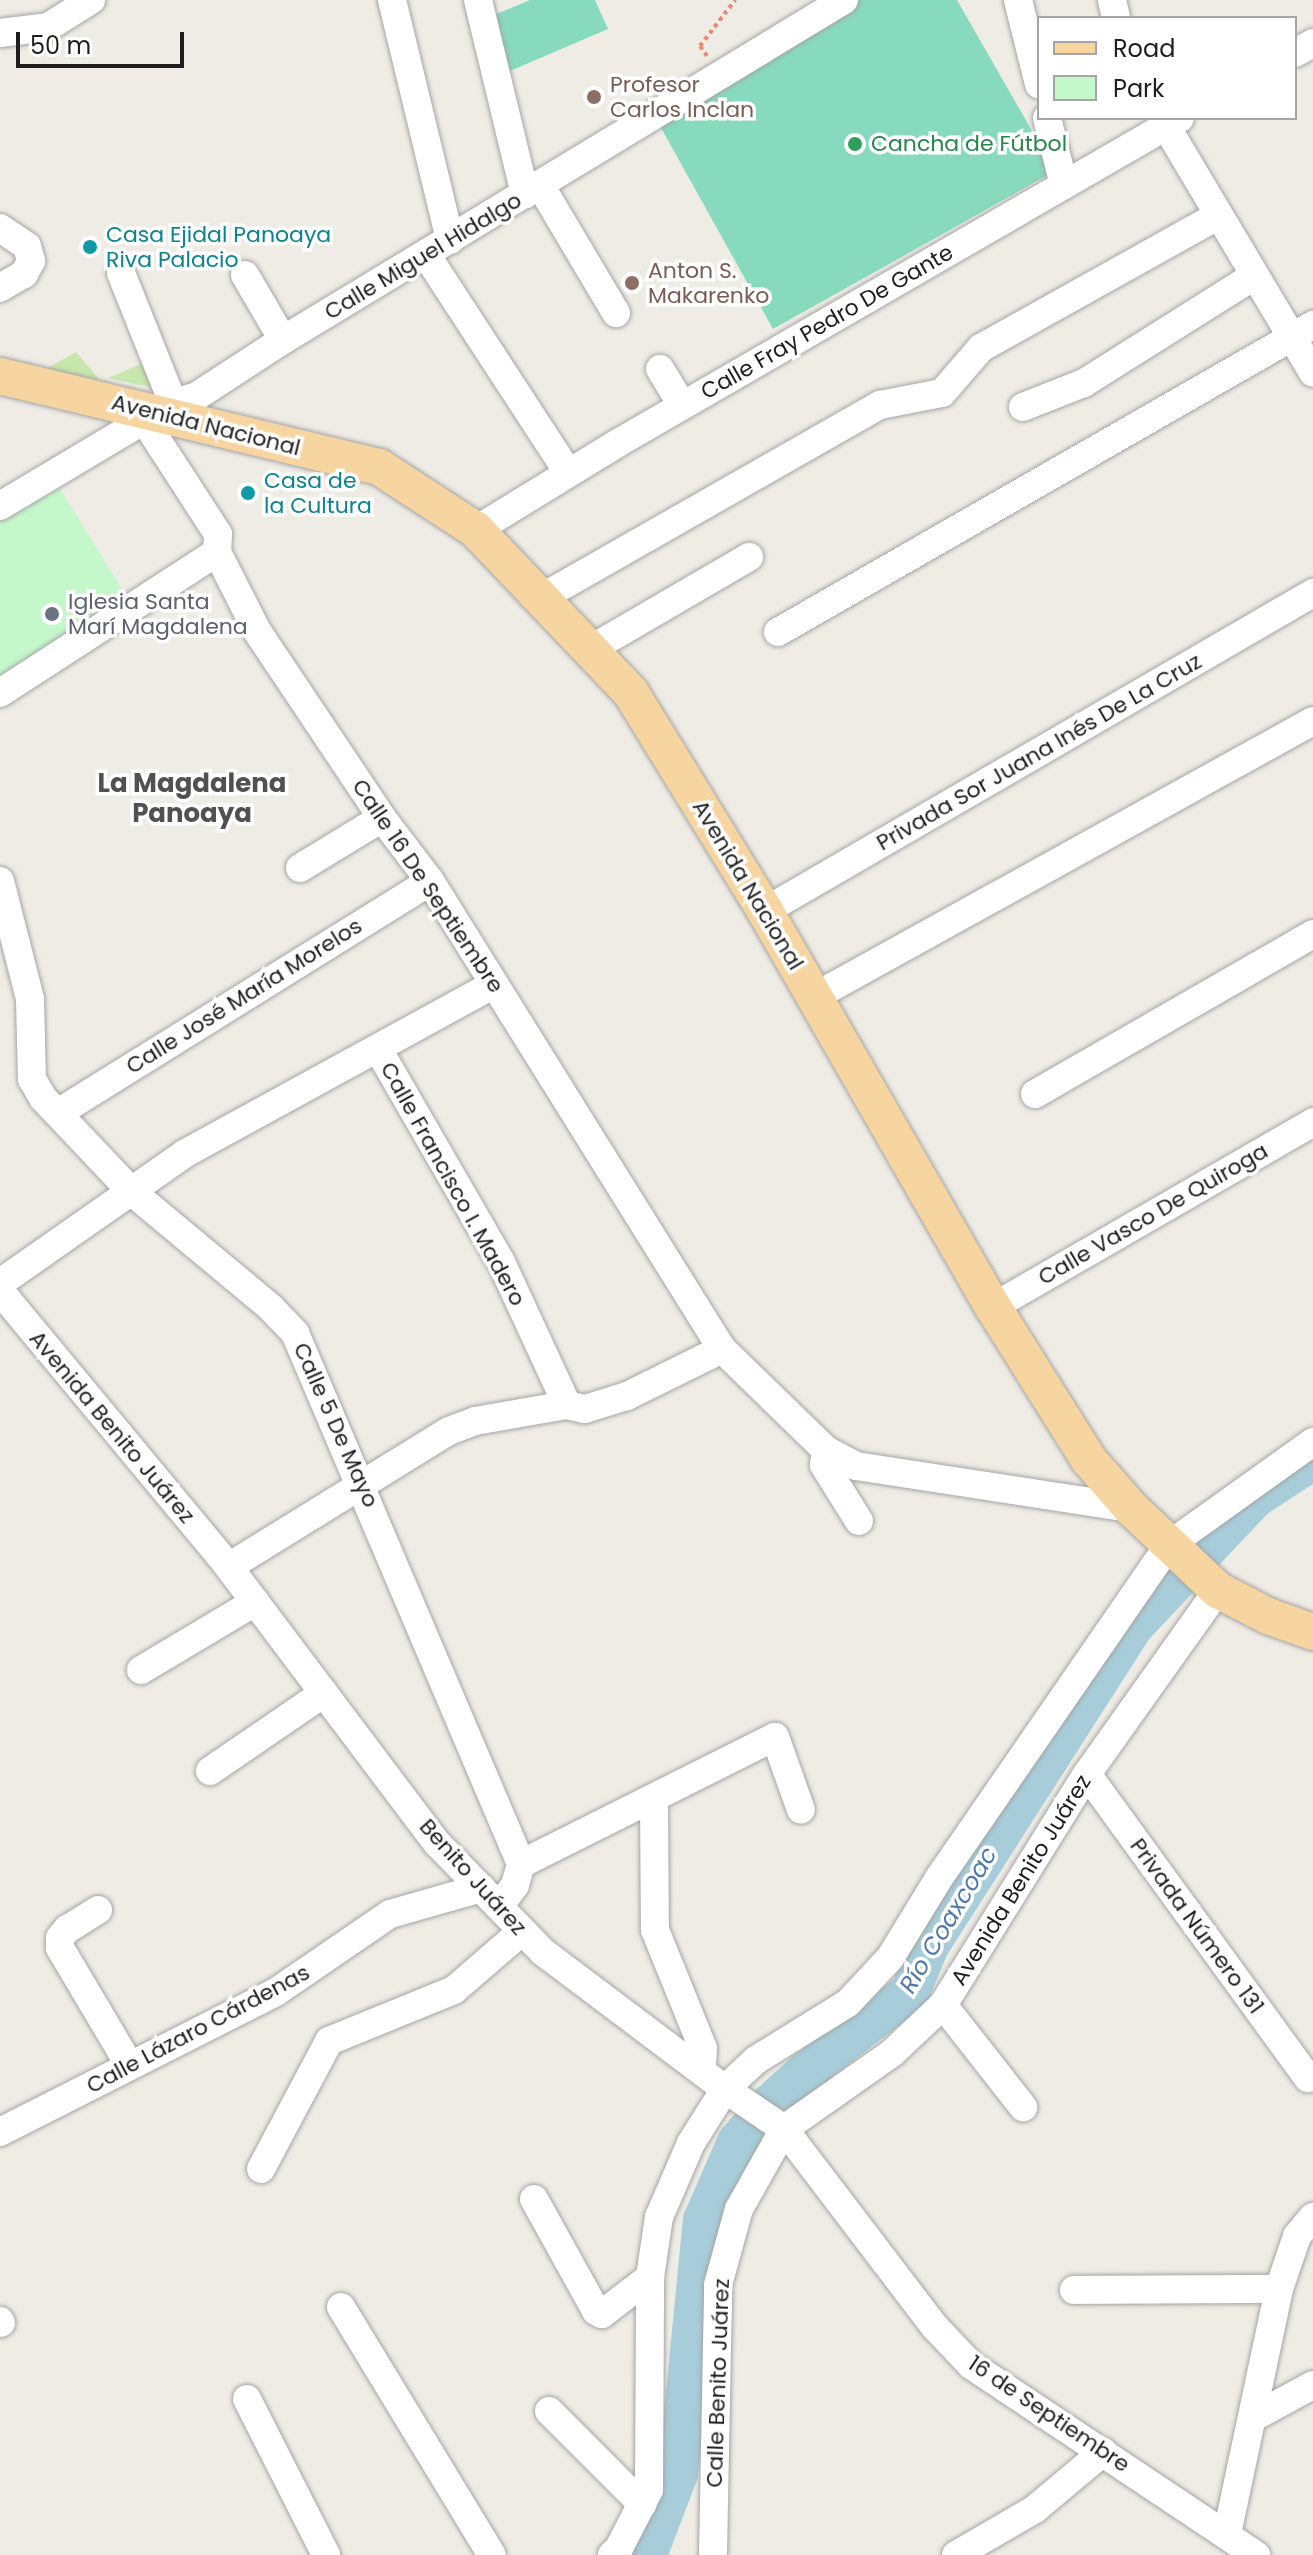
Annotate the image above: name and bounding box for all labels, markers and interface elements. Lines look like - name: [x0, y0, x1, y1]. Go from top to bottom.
- scale bar: [20, 16, 188, 66]
- legend: [1037, 16, 1297, 120]
- text: 50 m: [30, 29, 91, 62]
- text: Road: [1113, 32, 1175, 65]
- place label: Profesor Carlos Inclan: [610, 71, 754, 122]
- text: Park: [1113, 72, 1164, 105]
- marker: Profesor Carlos Inclan: [585, 88, 603, 106]
- place label: Cancha de Fútbol: [871, 131, 1067, 157]
- marker: Cancha de Fútbol: [846, 135, 864, 153]
- street label: Calle Miguel Hidalgo: [320, 187, 526, 325]
- place label: Casa Ejidal Panoaya Riva Palacio: [106, 221, 331, 272]
- marker: Casa Ejidal Panoaya Riva Palacio: [81, 238, 99, 256]
- street label: Calle Fray Pedro De Gante: [696, 239, 958, 405]
- place label: Anton S. Makarenko: [648, 257, 769, 308]
- marker: Anton S. Makarenko: [623, 274, 641, 292]
- street label: Avenida Nacional: [109, 389, 303, 461]
- place label: Casa de la Cultura: [264, 467, 372, 518]
- marker: Casa de la Cultura: [239, 484, 257, 502]
- place label: Iglesia Santa Marí Magdalena: [68, 588, 248, 640]
- marker: Iglesia Santa Marí Magdalena: [43, 605, 61, 623]
- street label: Privada Sor Juana Inés De La Cruz: [872, 648, 1206, 856]
- district label: La Magdalena Panoaya: [98, 768, 286, 830]
- street label: Calle 16 De Septiembre: [347, 774, 509, 998]
- street label: Avenida Nacional: [687, 795, 809, 975]
- street label: Calle José María Morelos: [121, 912, 367, 1080]
- street label: Calle Francisco I. Madero: [375, 1058, 531, 1310]
- street label: Calle Vasco De Quiroga: [1034, 1137, 1272, 1291]
- street label: Avenida Benito Juárez: [24, 1325, 200, 1529]
- street label: Calle 5 De Mayo: [288, 1339, 384, 1511]
- street label: Avenida Benito Juárez: [945, 1770, 1097, 1990]
- street label: Benito Juárez: [414, 1814, 532, 1940]
- street label: Privada Número 131: [1125, 1833, 1269, 2019]
- water label: Río Coaxcoac: [893, 1842, 1003, 1998]
- street label: Calle Lázaro Cárdenas: [82, 1959, 314, 2099]
- street label: Calle Benito Juárez: [701, 2278, 735, 2488]
- street label: 16 de Septiembre: [963, 2350, 1135, 2478]

